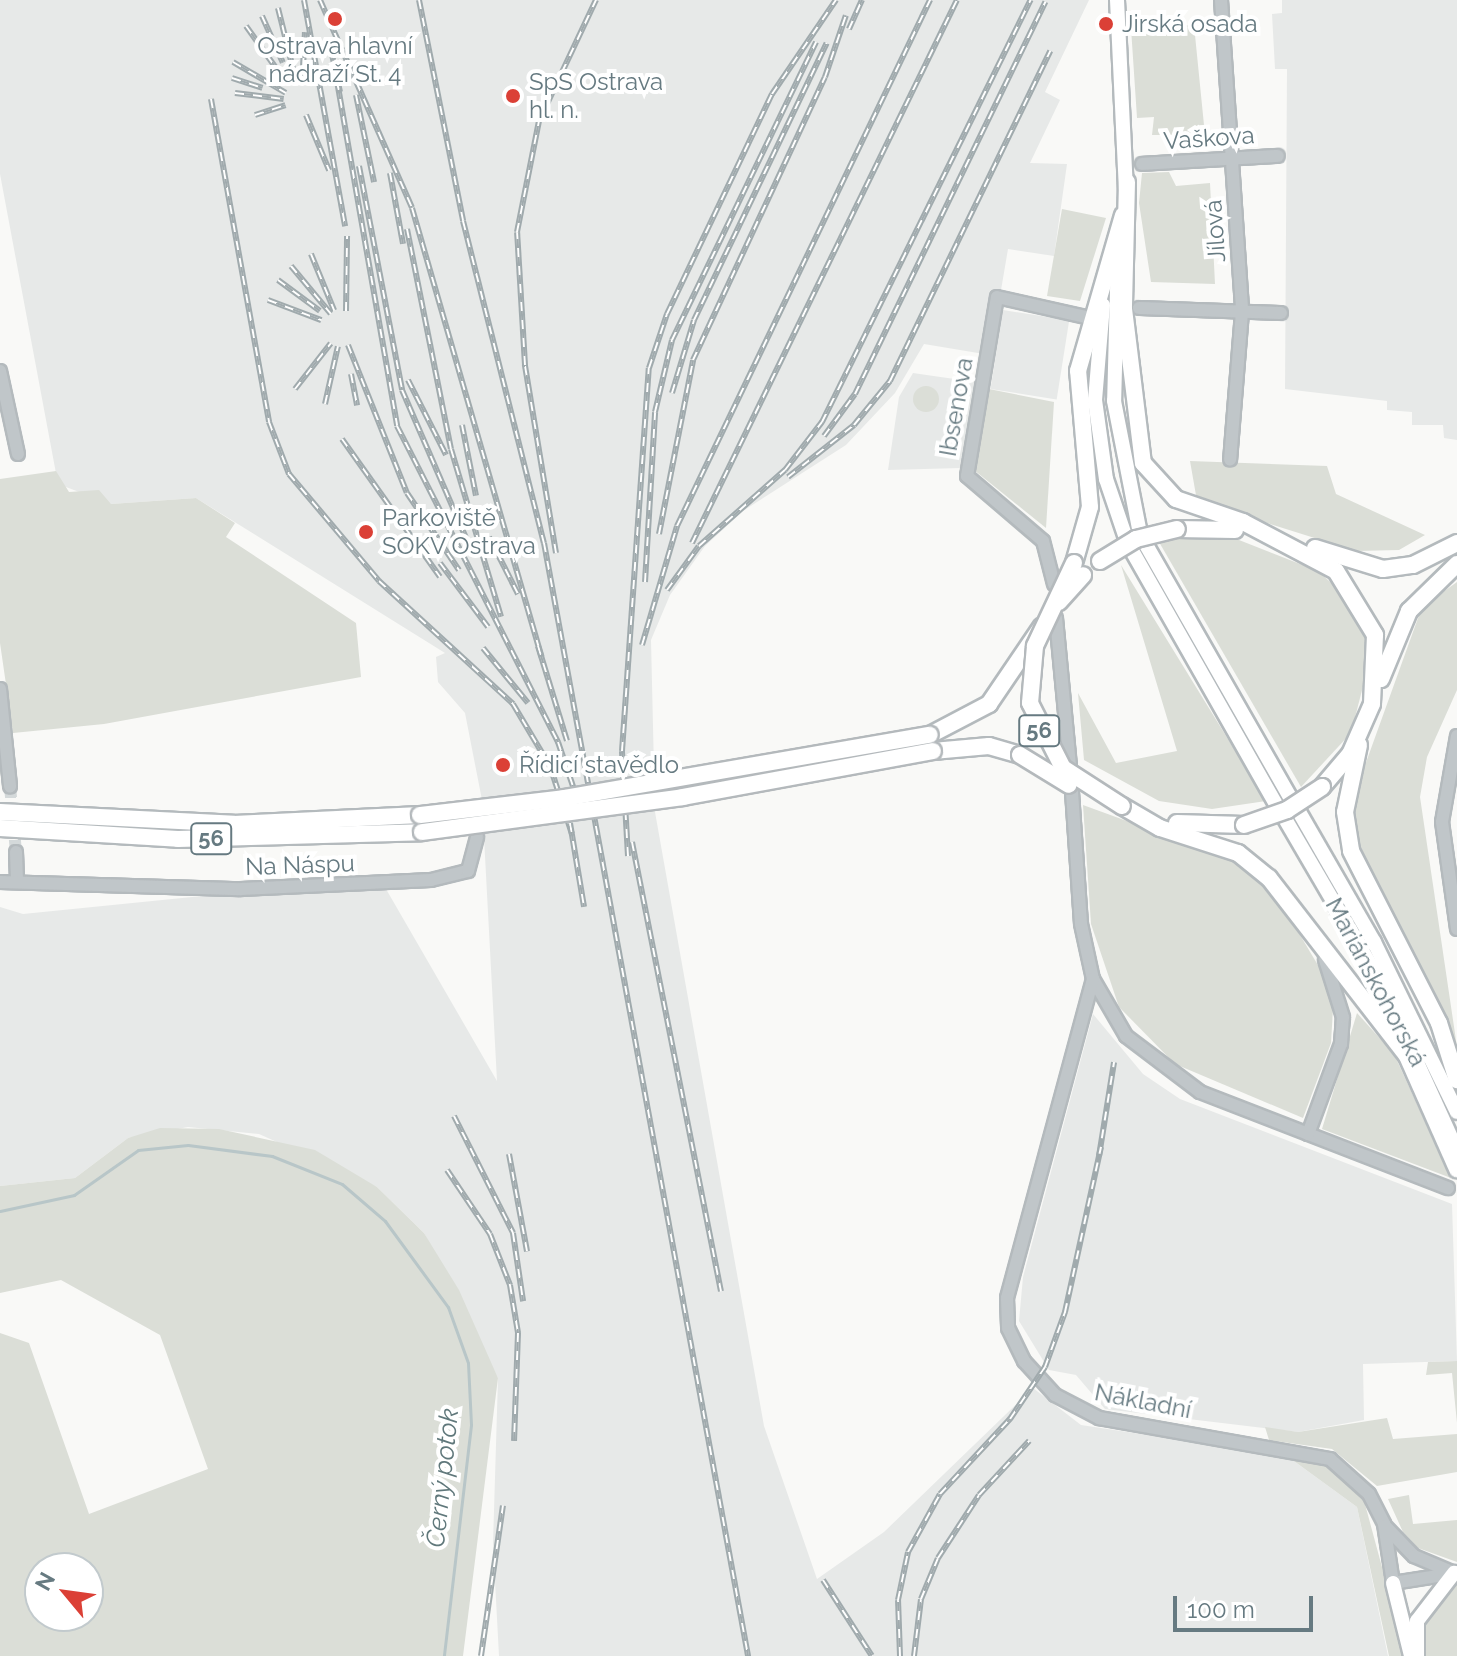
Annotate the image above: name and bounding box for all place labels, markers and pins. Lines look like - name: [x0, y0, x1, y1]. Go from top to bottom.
- marker: Ostrava hlavní nádraží St. 4: [326, 10, 344, 28]
- place label: Jirská osada: [1122, 10, 1258, 38]
- marker: Jirská osada: [1097, 15, 1115, 33]
- place label: Ostrava hlavní nádraží St. 4: [257, 32, 413, 88]
- place label: SpS Ostrava hl. n.: [529, 68, 663, 124]
- marker: SpS Ostrava hl. n.: [504, 87, 522, 105]
- place label: Parkoviště SOKV Ostrava: [382, 504, 537, 560]
- marker: Parkoviště SOKV Ostrava: [357, 523, 375, 541]
- place label: Řídicí stavědlo: [519, 751, 679, 779]
- marker: Řídicí stavědlo: [494, 756, 512, 774]

